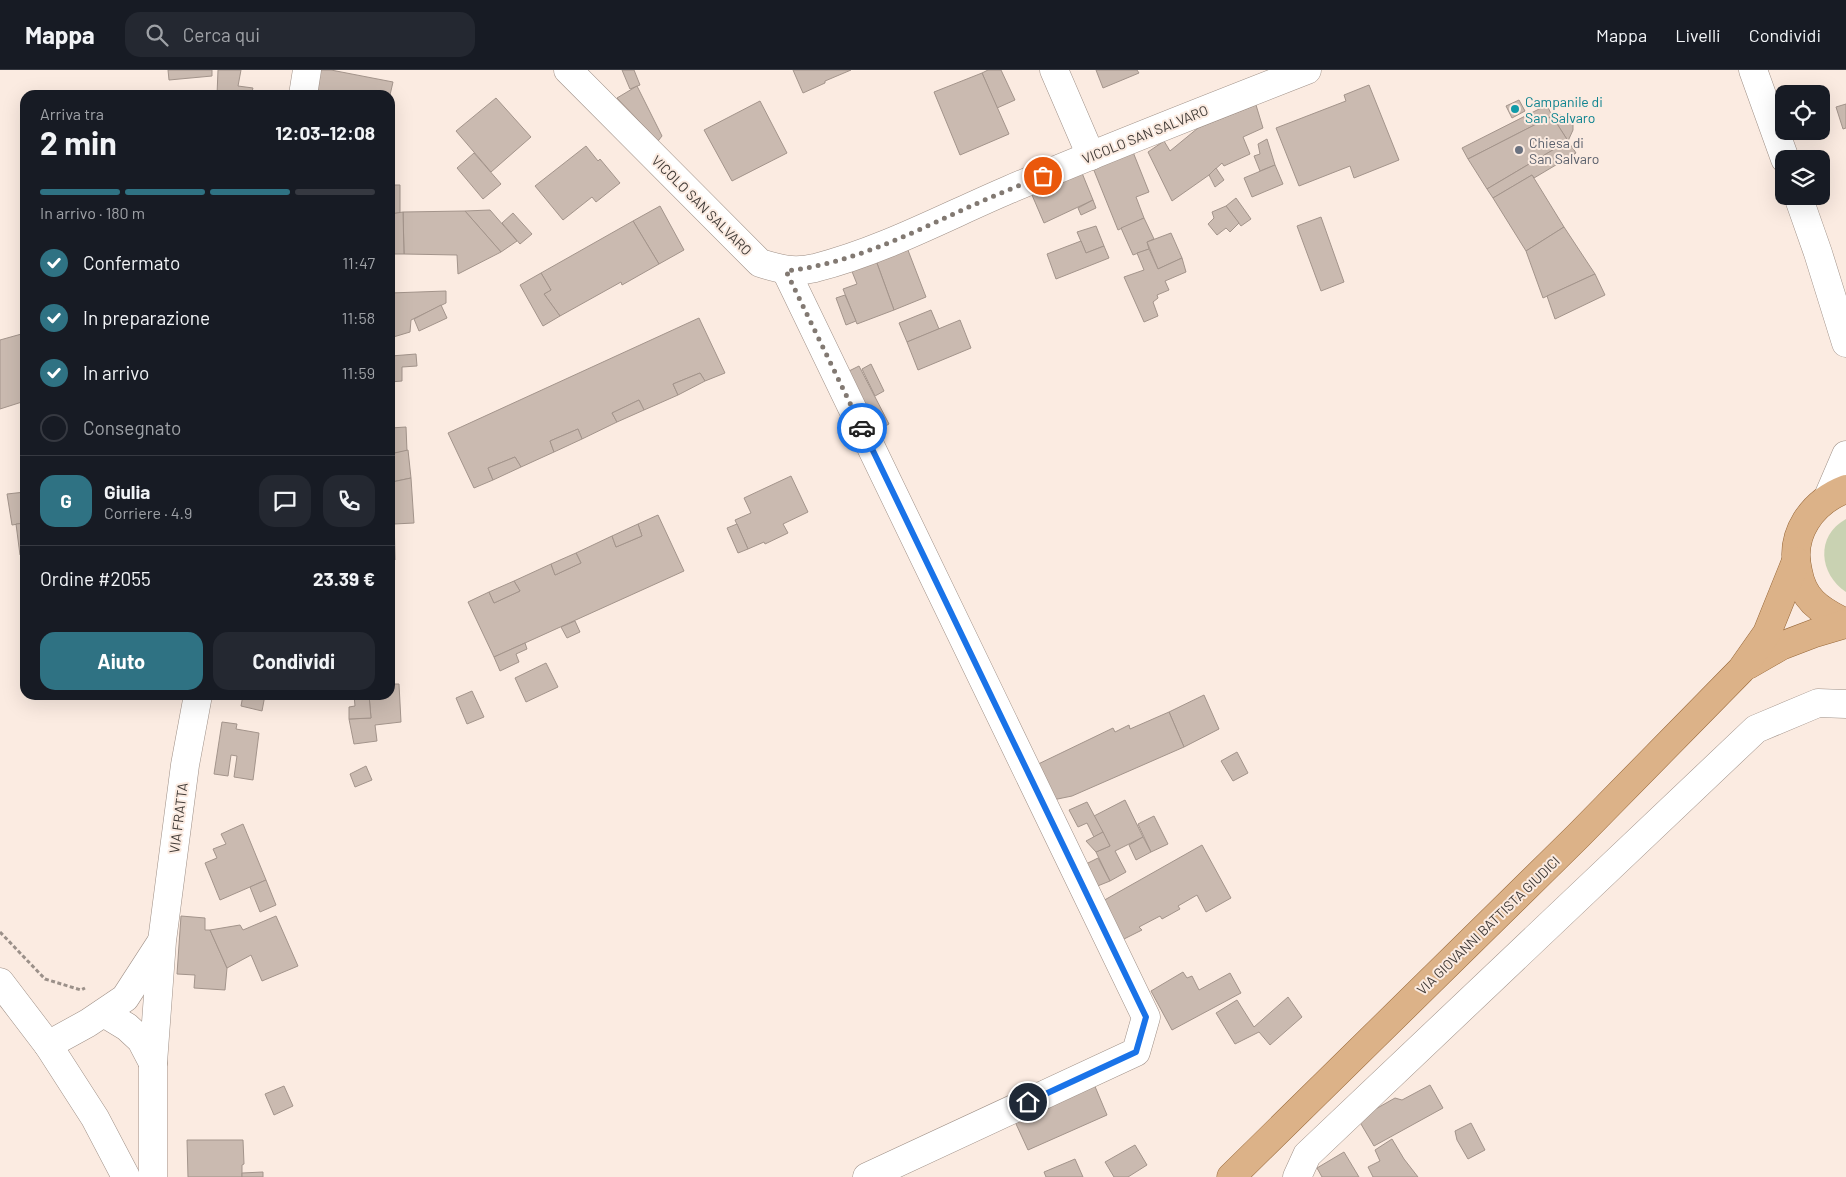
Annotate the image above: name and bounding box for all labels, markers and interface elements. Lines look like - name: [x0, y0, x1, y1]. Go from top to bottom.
- search box: [125, 12, 475, 57]
- text: Mappa: [25, 20, 95, 49]
- icon: search: [143, 21, 171, 49]
- text: Cerca qui: [183, 23, 260, 46]
- text: Mappa: [1596, 24, 1647, 46]
- text: Livelli: [1675, 24, 1721, 46]
- text: Condividi: [1749, 24, 1821, 46]
- map controls: [1775, 85, 1830, 205]
- button: locate: [1775, 85, 1830, 140]
- place label: Campanile di San Salvaro: [1525, 93, 1603, 126]
- street label: VICOLO SAN SALVARO: [1080, 101, 1210, 167]
- marker: Campanile di San Salvaro: [1509, 103, 1521, 115]
- text: Arriva tra: [40, 104, 104, 123]
- text: 12:03–12:08: [275, 121, 375, 144]
- text: 2 min: [40, 123, 117, 161]
- place label: Chiesa di San Salvaro: [1529, 134, 1599, 167]
- marker: Chiesa di San Salvaro: [1513, 144, 1525, 156]
- button: layers: [1775, 150, 1830, 205]
- street label: VICOLO SAN SALVARO: [648, 151, 756, 259]
- pin: [1022, 155, 1064, 197]
- icon: bag: [1029, 162, 1057, 190]
- text: In arrivo · 180 m: [40, 203, 145, 222]
- icon: check: [40, 249, 68, 277]
- text: Confermato: [83, 251, 180, 274]
- text: 11:47: [342, 253, 375, 272]
- icon: check: [40, 304, 68, 332]
- text: In preparazione: [83, 306, 210, 329]
- text: 11:58: [342, 308, 375, 327]
- icon: check: [40, 359, 68, 387]
- text: In arrivo: [83, 361, 149, 384]
- text: 11:59: [342, 363, 375, 382]
- courier: [837, 403, 887, 453]
- icon: car: [848, 414, 876, 442]
- text: Consegnato: [83, 416, 181, 439]
- button: chat: [259, 475, 311, 527]
- button: phone: [323, 475, 375, 527]
- text: Giulia: [104, 480, 150, 503]
- text: G: [60, 489, 72, 512]
- text: Corriere · 4.9: [104, 503, 192, 522]
- text: Ordine #2055: [40, 567, 151, 590]
- text: 23.39 €: [313, 567, 375, 590]
- button: Aiuto: [40, 632, 203, 690]
- button: Condividi: [213, 632, 375, 690]
- street label: VIA FRATTA: [165, 781, 191, 854]
- street label: VIA GIOVANNI BATTISTA GIUDICI: [1413, 852, 1563, 998]
- pin: [1007, 1081, 1049, 1123]
- icon: home: [1014, 1088, 1042, 1116]

